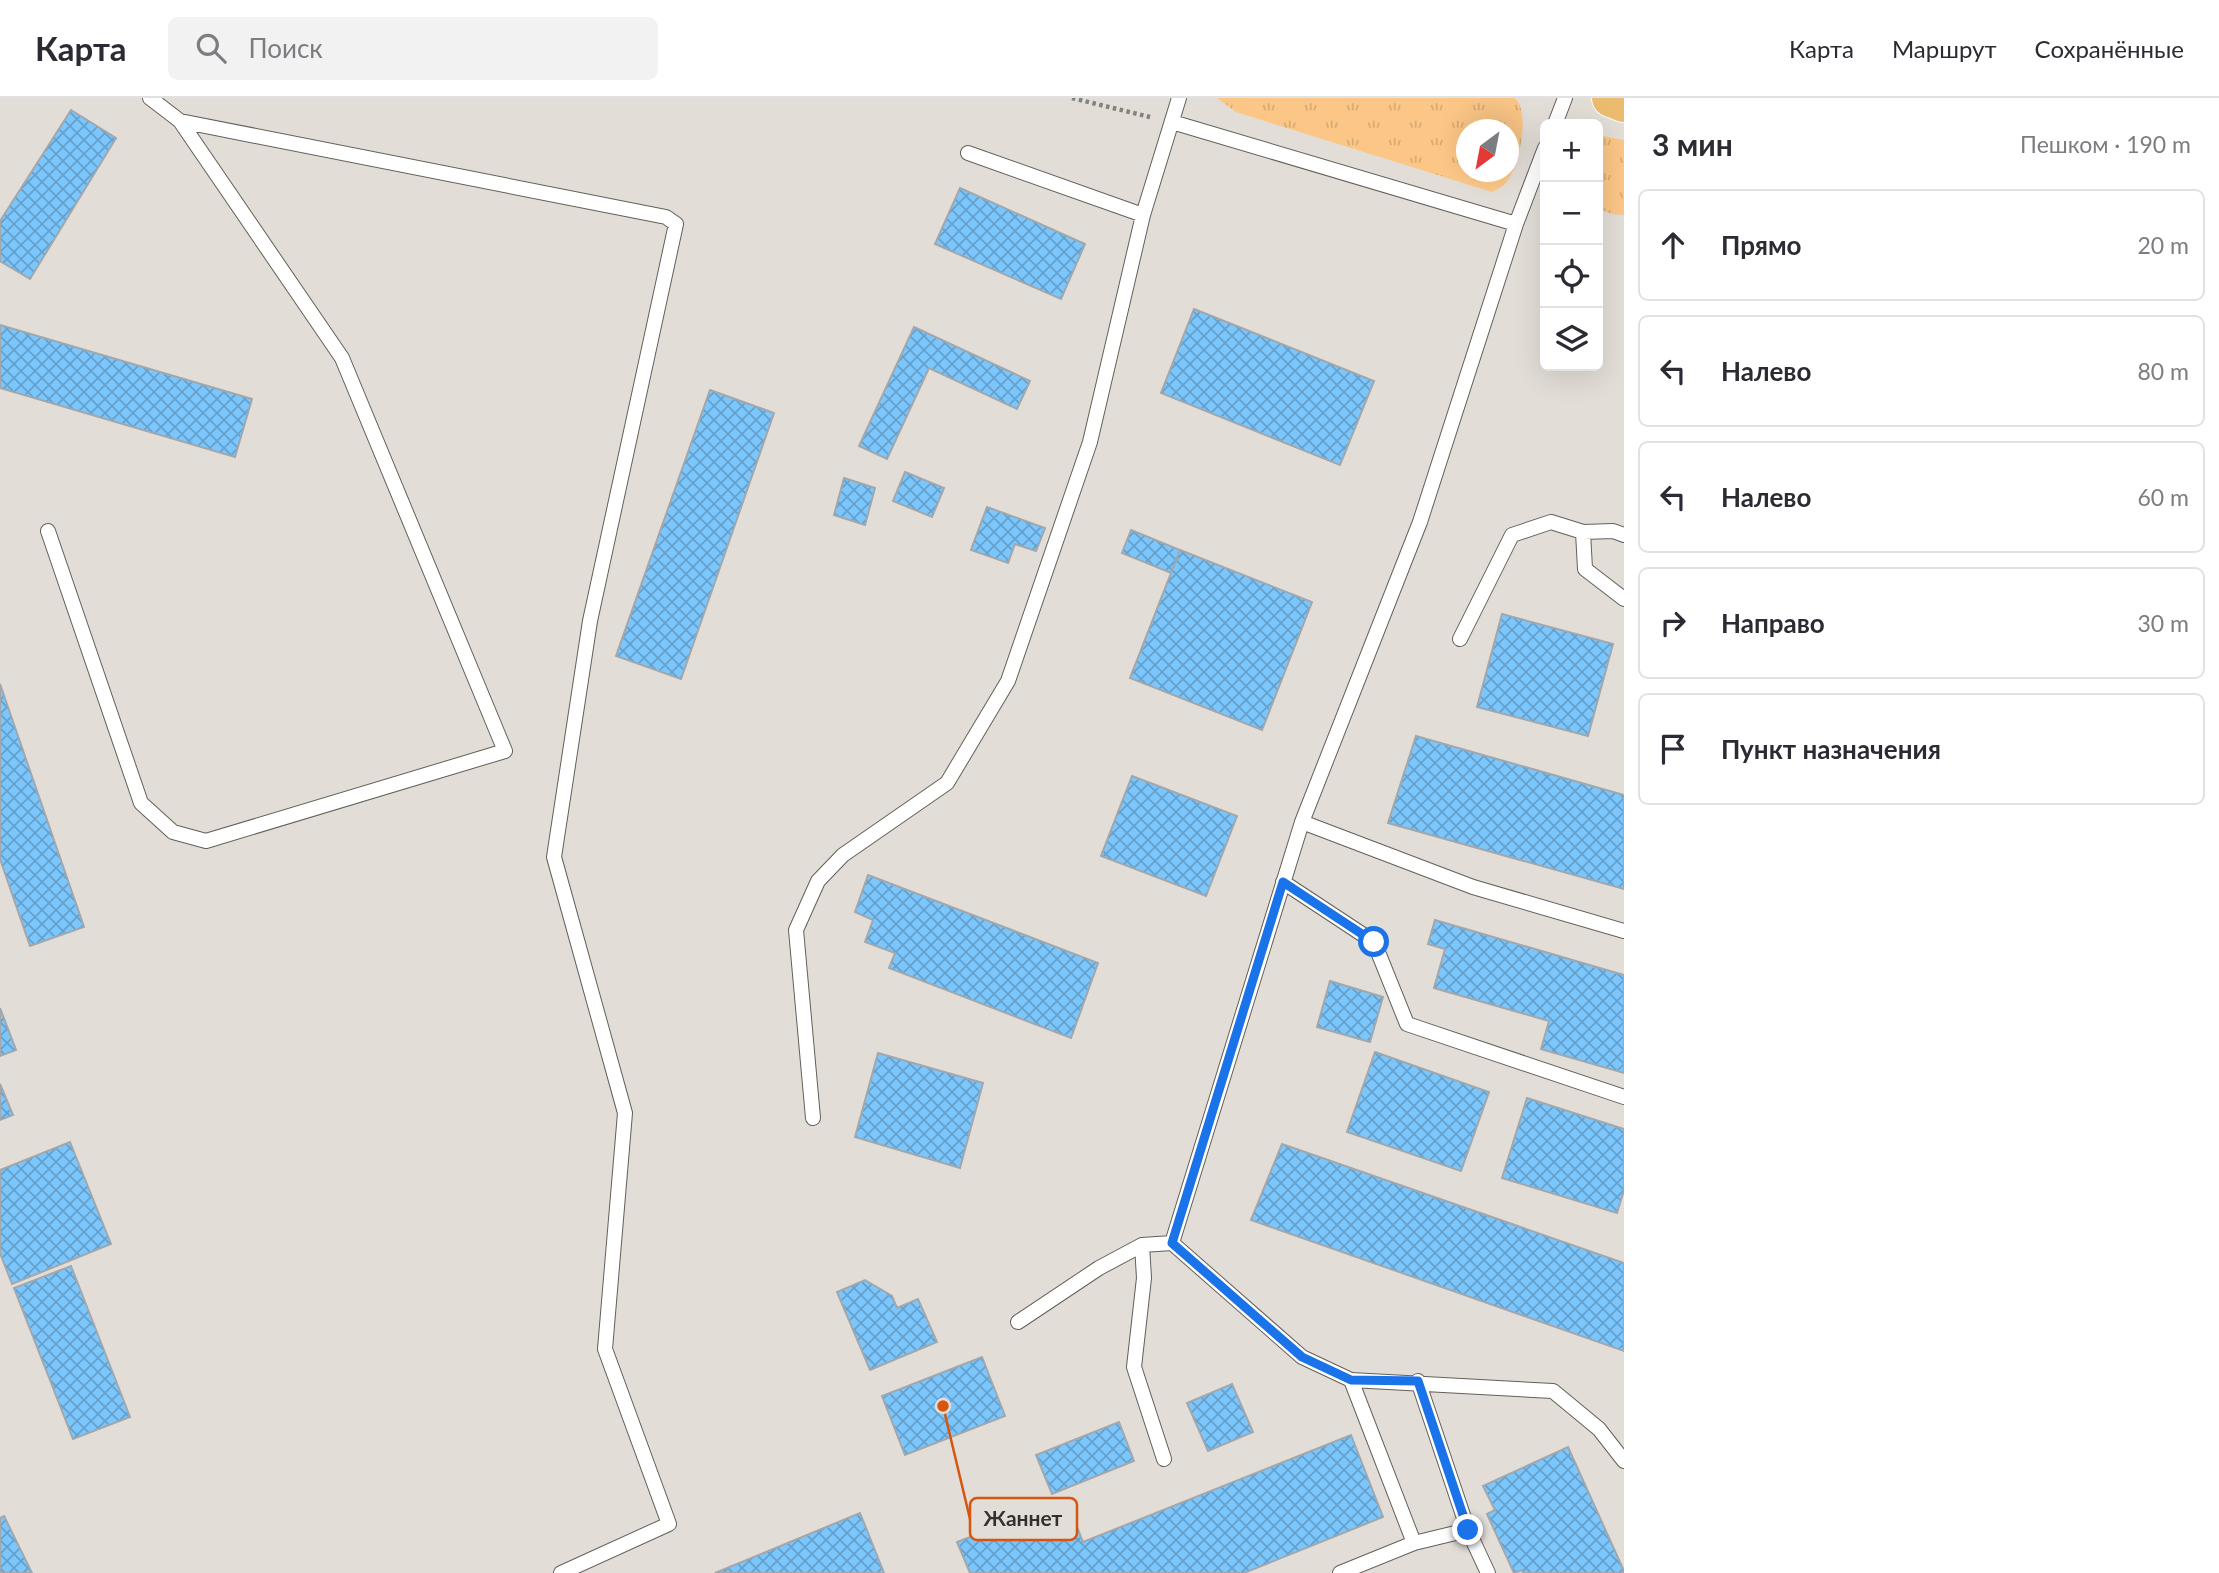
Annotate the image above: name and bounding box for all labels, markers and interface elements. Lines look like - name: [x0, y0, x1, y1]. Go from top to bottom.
- search box: [168, 17, 658, 80]
- text: Карта: [35, 28, 126, 68]
- icon: search: [192, 29, 230, 67]
- text: Поиск: [248, 32, 323, 64]
- text: Карта: [1789, 34, 1854, 63]
- text: Маршрут: [1892, 34, 1997, 63]
- text: Сохранённые: [2035, 34, 2184, 63]
- north arrow: [1456, 119, 1519, 182]
- map controls: [1540, 119, 1603, 371]
- button: +: [1540, 119, 1603, 182]
- text: 3 мин: [1652, 126, 1733, 162]
- text: Пешком · 190 m: [2020, 130, 2191, 158]
- button: −: [1540, 182, 1603, 245]
- icon: ahead: [1654, 226, 1692, 264]
- text: Прямо: [1721, 229, 1802, 261]
- text: 20 m: [2138, 231, 2189, 259]
- button: locate: [1540, 245, 1603, 308]
- button: layers: [1540, 308, 1603, 371]
- icon: left: [1654, 352, 1692, 390]
- text: Налево: [1721, 355, 1811, 387]
- text: 80 m: [2138, 357, 2189, 385]
- icon: left: [1654, 478, 1692, 516]
- text: Налево: [1721, 481, 1811, 513]
- text: 60 m: [2138, 483, 2189, 511]
- icon: right: [1654, 604, 1692, 642]
- text: Направо: [1721, 607, 1825, 639]
- text: 30 m: [2138, 609, 2189, 637]
- icon: arrive: [1654, 730, 1692, 768]
- text: Пункт назначения: [1721, 733, 1941, 765]
- route start: [1358, 926, 1389, 957]
- callout: Жаннет: [970, 1498, 1077, 1540]
- text: Жаннет: [984, 1505, 1063, 1530]
- route end: [1452, 1514, 1483, 1545]

